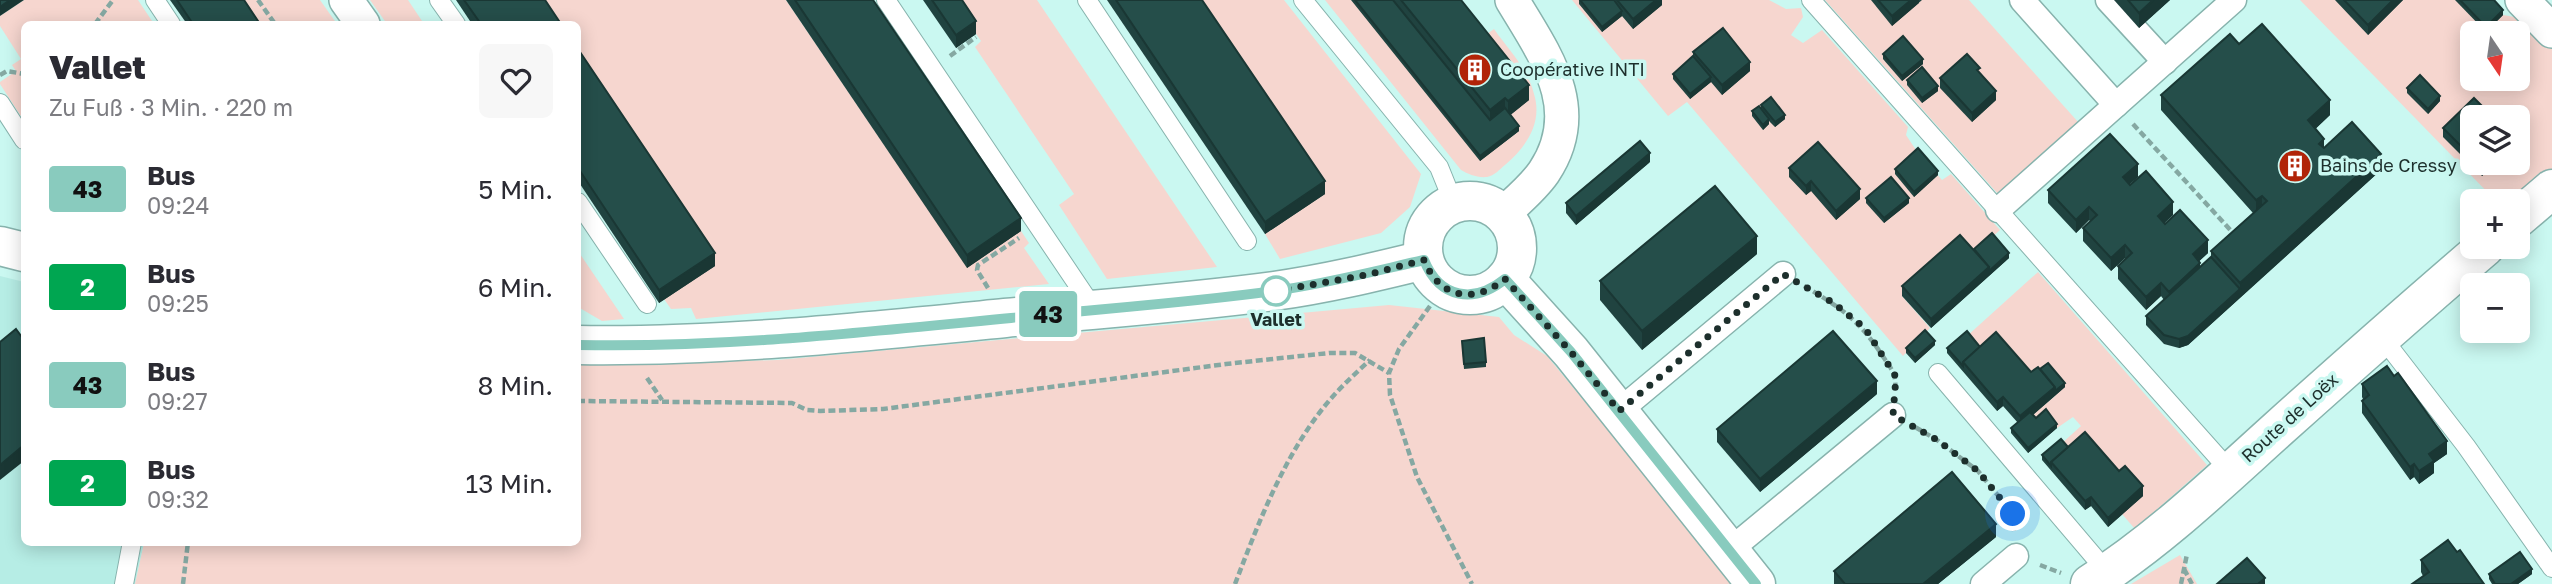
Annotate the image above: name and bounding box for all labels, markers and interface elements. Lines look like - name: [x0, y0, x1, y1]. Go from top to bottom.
- north arrow: [2460, 21, 2530, 91]
- map controls: [2460, 21, 2530, 343]
- button: heart: [479, 44, 553, 118]
- text: Vallet: [49, 47, 146, 86]
- building icon: Coopérative INTI: [1456, 51, 1494, 89]
- place label: Coopérative INTI: [1500, 58, 1645, 80]
- text: Zu Fuß · 3 Min. · 220 m: [49, 93, 293, 121]
- button: layers: [2460, 105, 2530, 175]
- building icon: Bains de Cressy: [2276, 147, 2314, 185]
- place label: Bains de Cressy: [2320, 154, 2457, 176]
- text: Bus: [147, 160, 195, 191]
- text: 43: [73, 174, 102, 203]
- text: 5 Min.: [478, 174, 553, 205]
- button: +: [2460, 189, 2530, 259]
- text: 09:24: [147, 191, 209, 219]
- text: Bus: [147, 258, 195, 289]
- text: 2: [80, 272, 95, 301]
- text: 6 Min.: [478, 272, 553, 303]
- button: −: [2460, 273, 2530, 343]
- marker: Vallet: [1261, 276, 1291, 306]
- text: 09:25: [147, 289, 209, 317]
- line badge: 43: [1016, 291, 1080, 337]
- text: 43: [1033, 299, 1063, 328]
- place label: Vallet: [1250, 308, 1302, 330]
- text: Bus: [147, 356, 195, 387]
- street label: Route de Loëx: [2236, 368, 2342, 467]
- text: 43: [73, 370, 102, 399]
- text: 8 Min.: [478, 370, 553, 401]
- text: 09:27: [147, 387, 208, 415]
- text: Bus: [147, 454, 195, 485]
- text: 2: [80, 468, 95, 497]
- text: 13 Min.: [466, 468, 553, 499]
- text: 09:32: [147, 485, 209, 513]
- your location: [1995, 496, 2030, 531]

